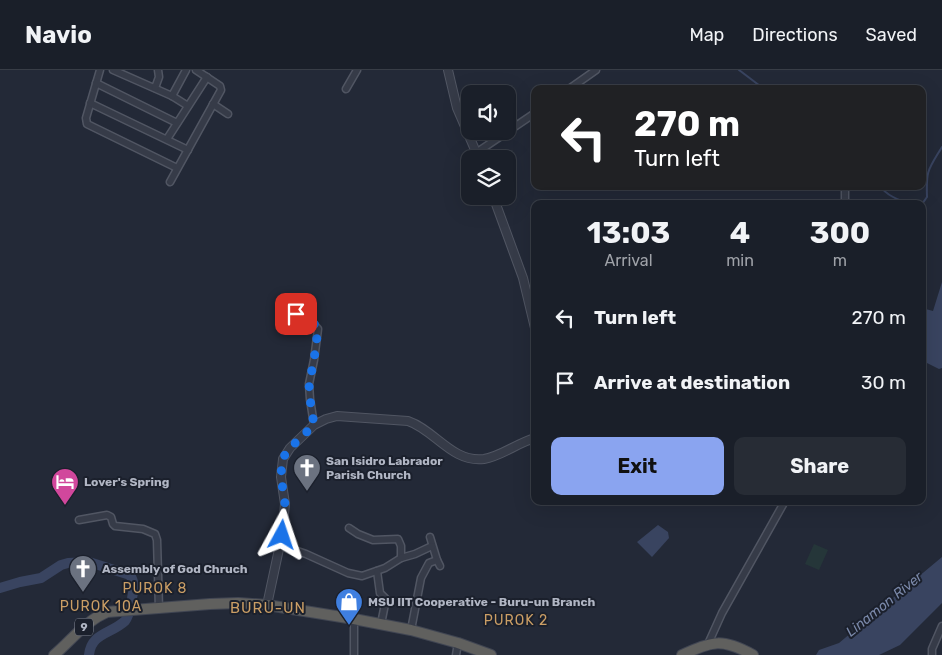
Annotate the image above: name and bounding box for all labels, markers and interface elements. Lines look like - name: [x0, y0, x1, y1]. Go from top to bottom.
- text: Navio: [25, 21, 92, 49]
- text: Map: [689, 24, 724, 46]
- text: Directions: [752, 24, 838, 46]
- text: Saved: [866, 24, 917, 46]
- map controls: [461, 85, 516, 205]
- button: sound: [461, 85, 516, 140]
- text: 270 m: [634, 103, 740, 145]
- icon: left: [551, 105, 616, 170]
- text: Turn left: [634, 145, 720, 172]
- button: layers: [461, 150, 516, 205]
- text: 13:03: [587, 215, 670, 251]
- text: 4: [730, 215, 750, 251]
- text: 300: [810, 215, 870, 251]
- text: Arrival: [605, 251, 653, 270]
- text: min: [726, 251, 754, 270]
- text: m: [833, 251, 847, 270]
- pin: [275, 293, 317, 335]
- icon: arrive: [282, 300, 310, 328]
- icon: left: [551, 304, 579, 332]
- text: Turn left: [594, 306, 676, 329]
- text: 270 m: [851, 306, 906, 329]
- icon: arrive: [551, 369, 579, 397]
- text: Arrive at destination: [594, 371, 790, 394]
- text: 30 m: [861, 371, 906, 394]
- button: Exit: [551, 437, 724, 495]
- button: Share: [734, 437, 906, 495]
- church icon: San Isidro Labrador Parish Church: [292, 453, 322, 492]
- place label: San Isidro Labrador Parish Church: [326, 454, 443, 482]
- hotel icon: Lover's Spring: [50, 467, 80, 506]
- place label: Lover's Spring: [84, 475, 169, 489]
- position arrow: [255, 508, 307, 560]
- church icon: Assembly of God Chruch: [68, 554, 98, 593]
- place label: Assembly of God Chruch: [102, 562, 248, 576]
- water label: Linamon River: [843, 568, 927, 640]
- district label: PUROK 8: [122, 580, 188, 597]
- shop icon: MSU IIT Cooperative - Buru-un Branch: [334, 587, 364, 626]
- place label: MSU IIT Cooperative - Buru-un Branch: [368, 595, 595, 609]
- district label: PUROK 10A: [60, 598, 142, 615]
- district label: BURU-UN: [230, 599, 306, 617]
- district label: PUROK 2: [484, 612, 548, 629]
- road number: 9: [75, 618, 93, 636]

